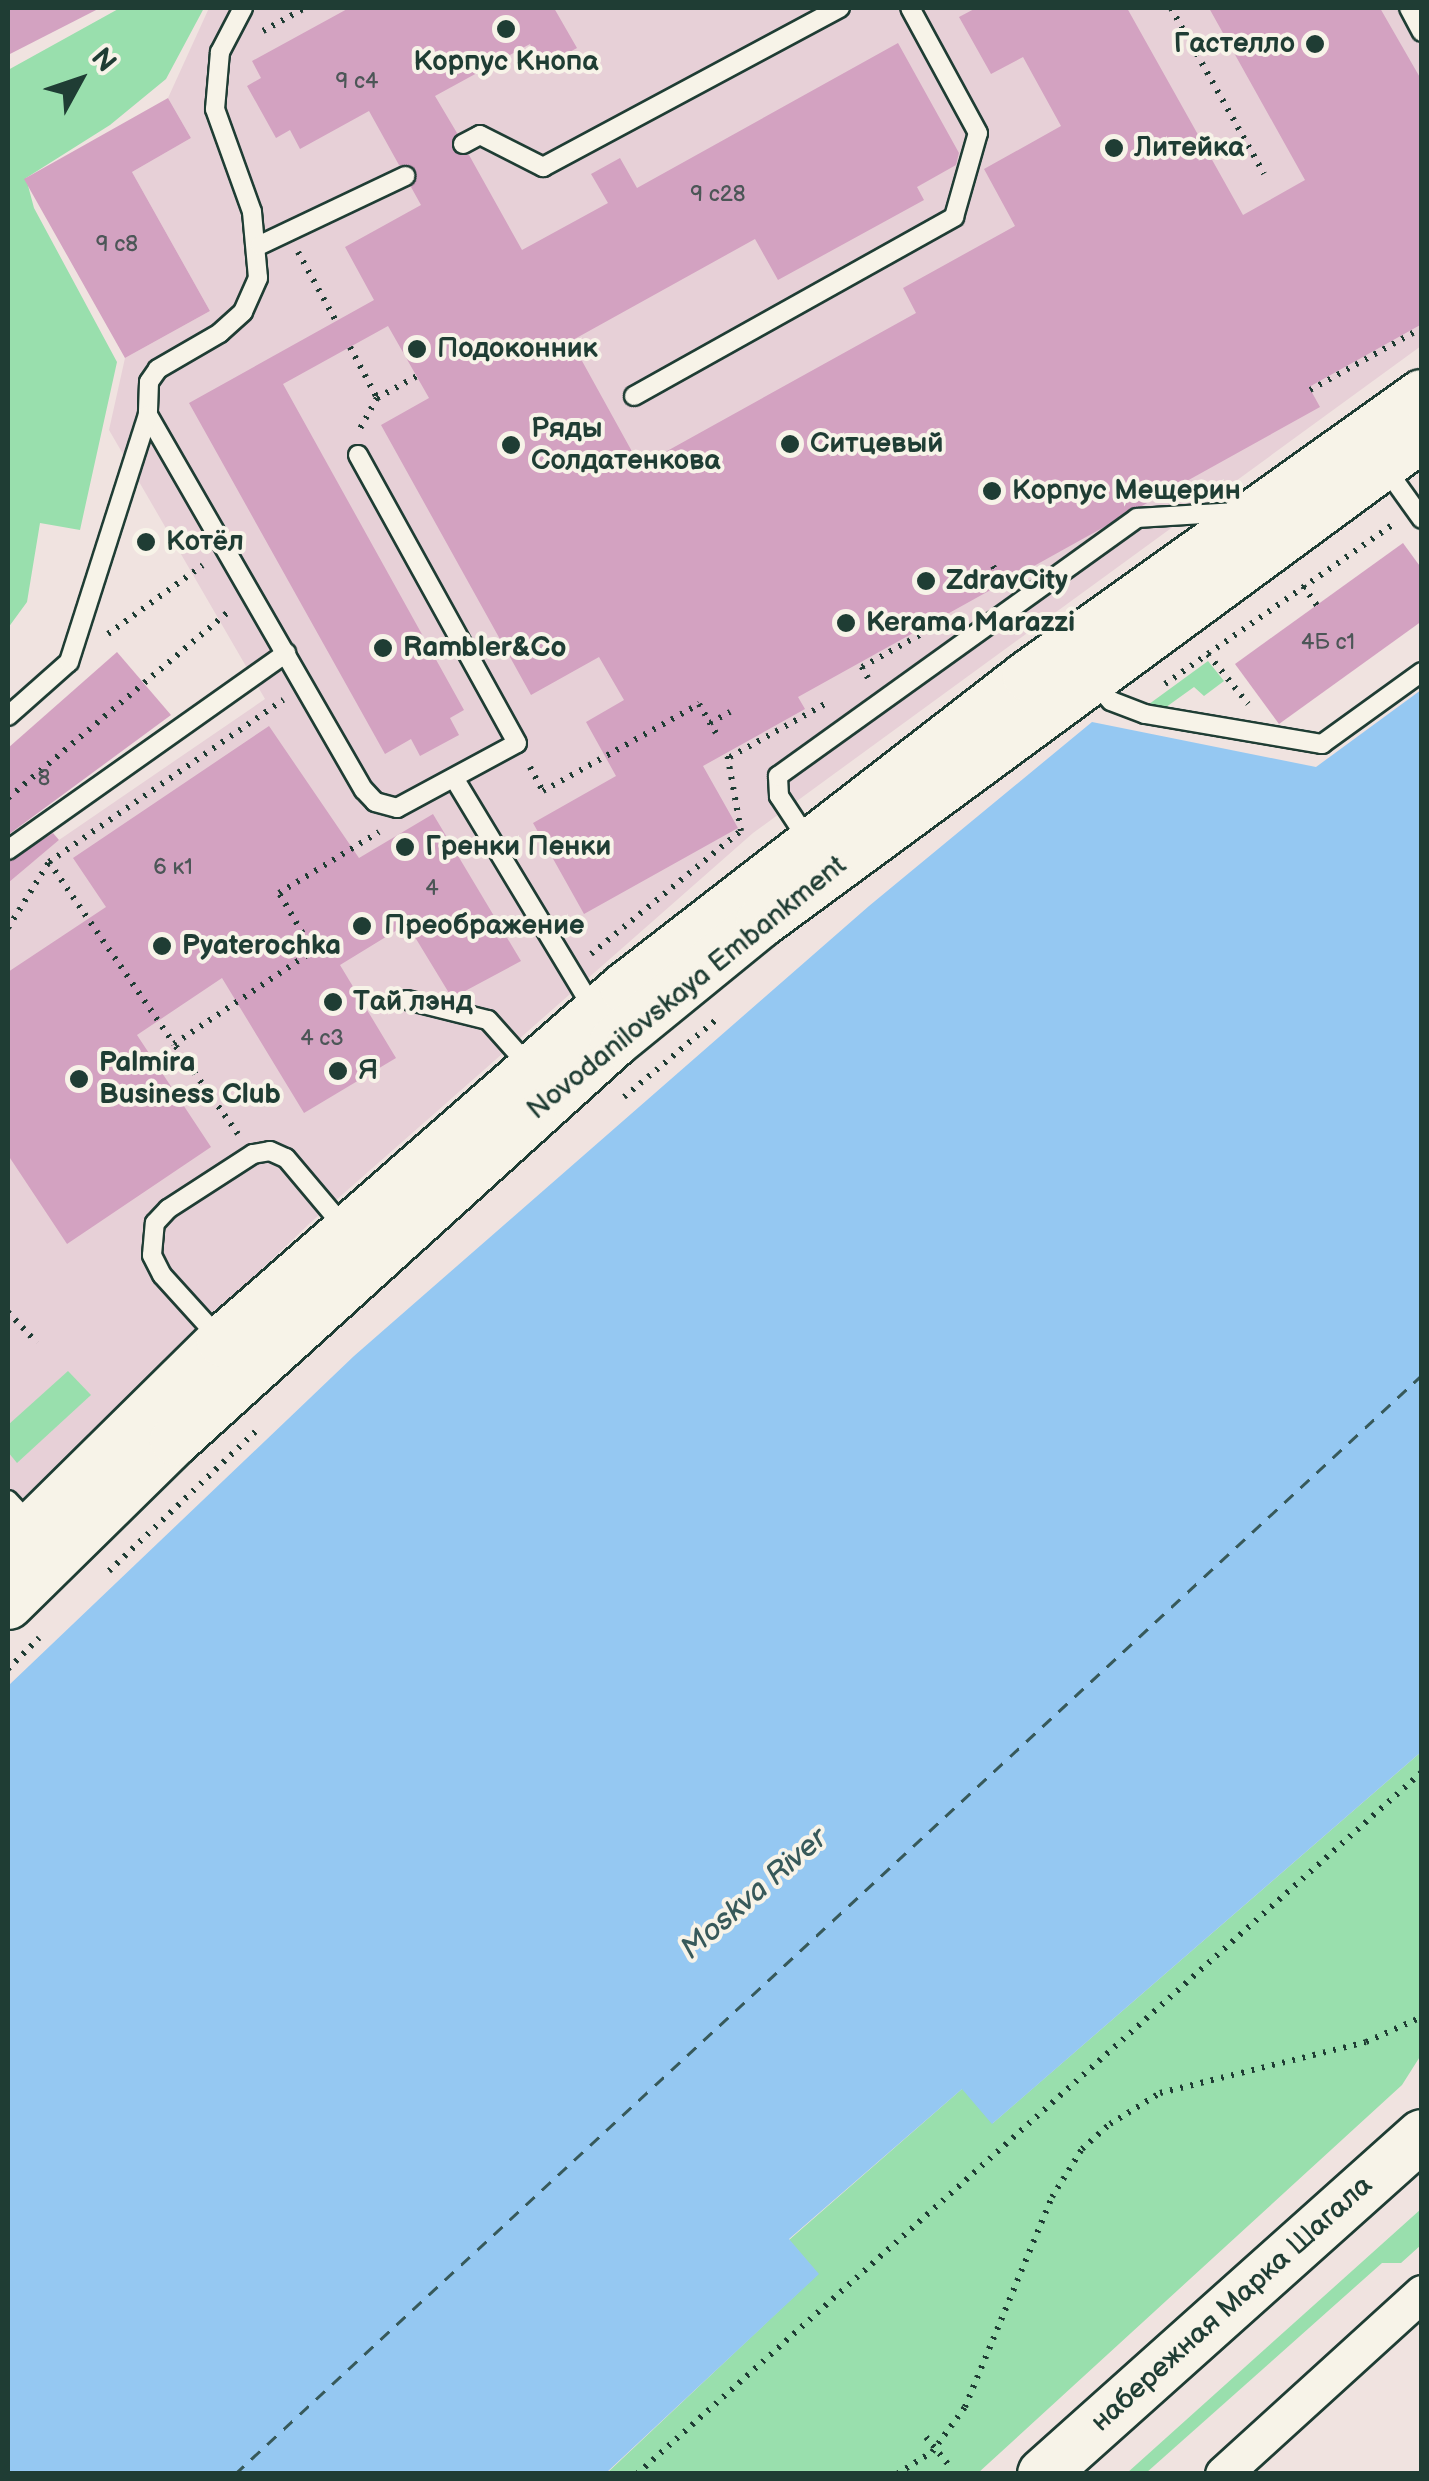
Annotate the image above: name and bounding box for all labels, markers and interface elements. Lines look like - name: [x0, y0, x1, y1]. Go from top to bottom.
- marker: Корпус Кнопа: [495, 18, 517, 40]
- place label: Гастелло: [1174, 27, 1295, 61]
- north arrow: [30, 30, 130, 130]
- marker: Гастелло: [1304, 33, 1326, 55]
- text: N: [84, 42, 123, 79]
- place label: Корпус Кнопа: [413, 45, 599, 79]
- house number: 9 с4: [336, 69, 378, 95]
- place label: Литейка: [1134, 131, 1244, 165]
- marker: Литейка: [1103, 137, 1125, 159]
- house number: 9 с28: [690, 182, 746, 208]
- house number: 9 с8: [96, 232, 138, 258]
- place label: Подоконник: [437, 332, 598, 366]
- marker: Подоконник: [406, 338, 428, 360]
- place label: Ряды Солдатенкова: [531, 412, 721, 478]
- place label: Ситцевый: [810, 427, 943, 461]
- marker: Ситцевый: [779, 433, 801, 455]
- marker: Ряды Солдатенкова: [500, 434, 522, 456]
- place label: Корпус Мещерин: [1012, 474, 1241, 508]
- marker: Корпус Мещерин: [981, 480, 1003, 502]
- place label: Котёл: [166, 525, 244, 559]
- marker: Котёл: [135, 531, 157, 553]
- place label: ZdravCity: [946, 564, 1068, 598]
- marker: ZdravCity: [915, 570, 937, 592]
- place label: Kerama Marazzi: [866, 606, 1075, 640]
- marker: Kerama Marazzi: [835, 612, 857, 634]
- house number: 4Б с1: [1301, 630, 1355, 656]
- place label: Rambler&Co: [403, 631, 566, 665]
- marker: Rambler&Co: [372, 637, 394, 659]
- house number: 8: [38, 766, 50, 792]
- place label: Гренки Пенки: [425, 830, 611, 864]
- marker: Гренки Пенки: [394, 836, 416, 858]
- street label: Novodanilovskaya Embankment: [521, 849, 853, 1127]
- house number: 6 к1: [153, 855, 193, 881]
- house number: 4: [425, 876, 439, 902]
- place label: Преображение: [384, 909, 585, 943]
- marker: Преображение: [349, 913, 375, 939]
- place label: Pyaterochka: [182, 929, 341, 963]
- marker: Pyaterochka: [151, 935, 173, 957]
- place label: Тай лэнд: [353, 985, 473, 1019]
- marker: Тай лэнд: [322, 991, 344, 1013]
- house number: 4 с3: [300, 1026, 344, 1052]
- place label: Palmira Business Club: [99, 1046, 281, 1112]
- place label: Я: [358, 1054, 378, 1088]
- marker: Я: [327, 1060, 349, 1082]
- marker: Palmira Business Club: [68, 1068, 90, 1090]
- water label: Moskva River: [674, 1821, 834, 1967]
- street label: набережная Марка Шагала: [1084, 2169, 1380, 2439]

